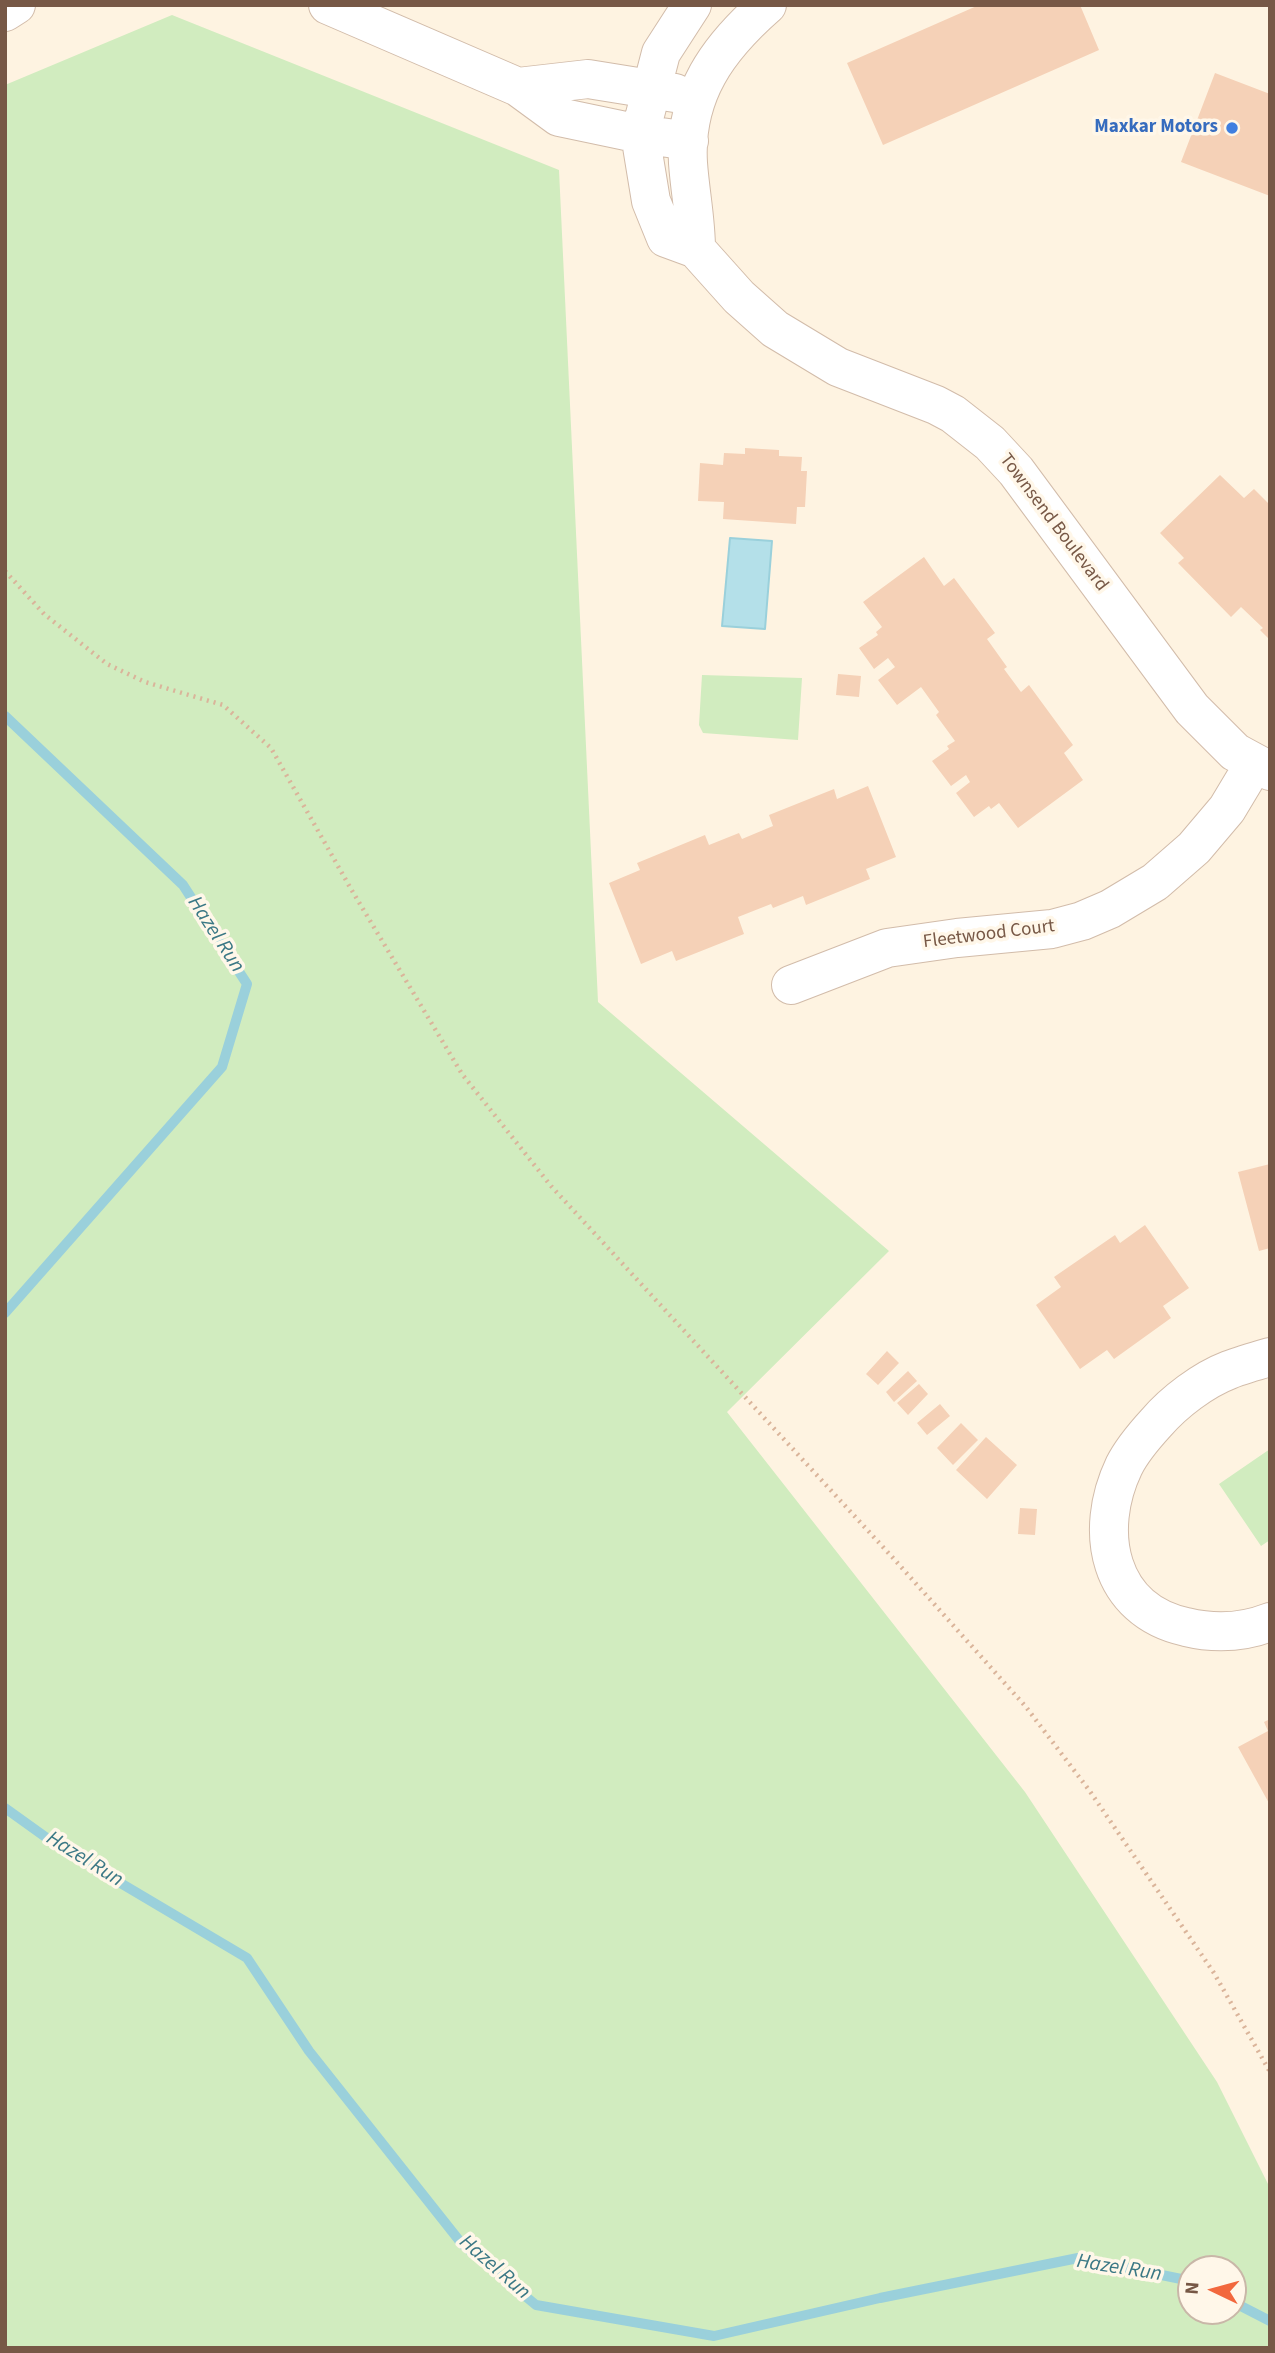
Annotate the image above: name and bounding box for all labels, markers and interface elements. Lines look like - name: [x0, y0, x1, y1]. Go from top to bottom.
- place label: Maxkar Motors: [1094, 117, 1218, 139]
- marker: Maxkar Motors: [1224, 120, 1240, 136]
- street label: Townsend Boulevard: [994, 450, 1112, 596]
- water label: Hazel Run: [181, 892, 249, 978]
- street label: Fleetwood Court: [922, 916, 1056, 954]
- water label: Hazel Run: [41, 1827, 127, 1893]
- water label: Hazel Run: [453, 2230, 535, 2306]
- water label: Hazel Run: [1075, 2250, 1163, 2288]
- north arrow: [1177, 2255, 1247, 2325]
- text: N: [1179, 2281, 1207, 2296]

